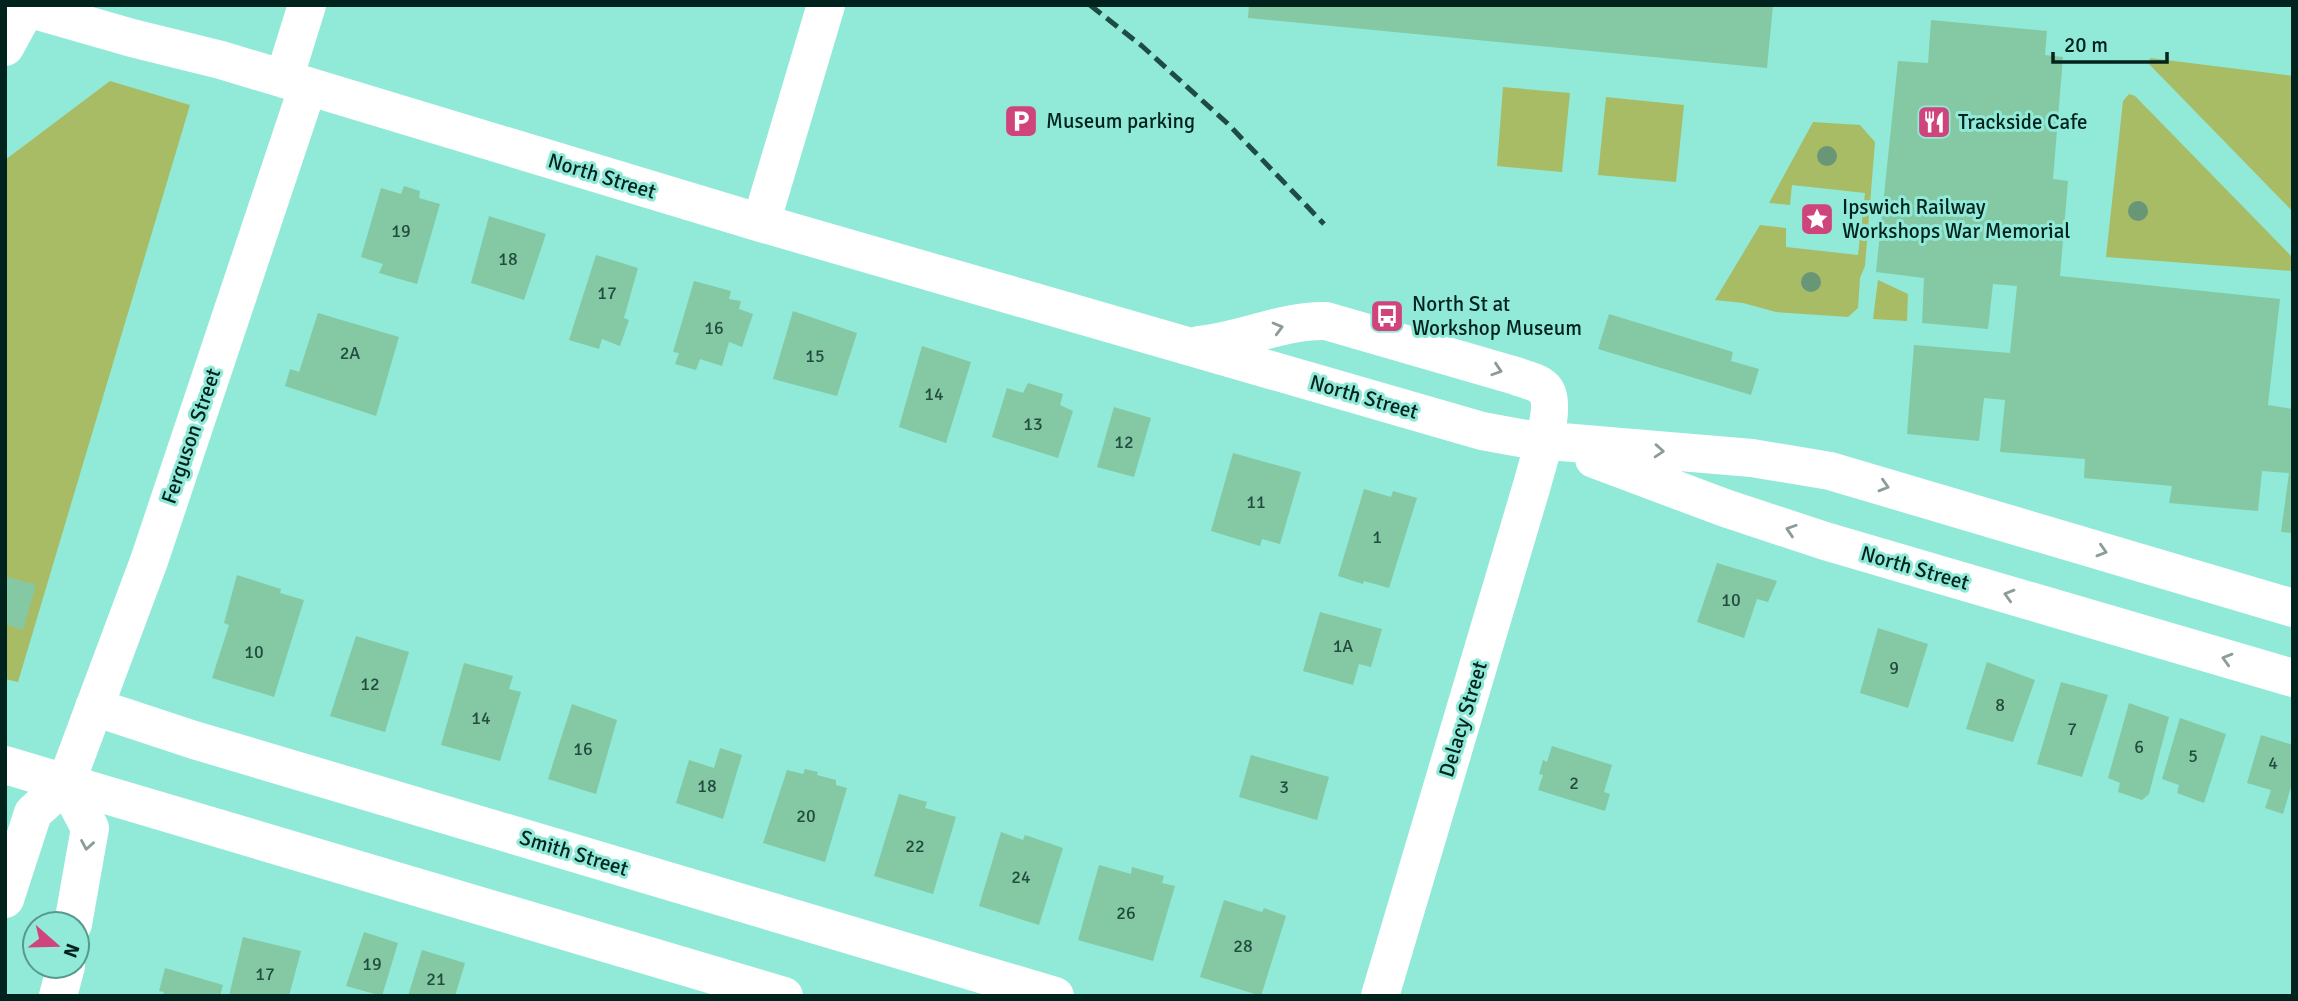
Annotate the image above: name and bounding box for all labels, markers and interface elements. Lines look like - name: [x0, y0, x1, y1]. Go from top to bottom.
- scale bar: [2053, 21, 2167, 65]
- text: 20 m: [2064, 32, 2108, 58]
- parking icon: Museum parking: [1002, 102, 1040, 140]
- restaurant icon: Trackside Cafe: [1915, 103, 1953, 141]
- place label: Museum parking: [1046, 108, 1195, 134]
- place label: Trackside Cafe: [1958, 109, 2088, 135]
- street label: North Street: [545, 147, 659, 205]
- place label: Ipswich Railway Workshops War Memorial: [1842, 194, 2070, 244]
- place icon: Ipswich Railway Workshops War Memorial: [1798, 200, 1836, 238]
- house number: 19: [391, 220, 411, 242]
- house number: 18: [498, 248, 518, 270]
- house number: 17: [597, 282, 617, 304]
- place label: North St at Workshop Museum: [1412, 291, 1582, 341]
- bus stop icon: North St at Workshop Museum: [1368, 297, 1406, 335]
- house number: 16: [704, 317, 724, 339]
- one-way arrow: [1271, 321, 1283, 336]
- house number: 2A: [340, 342, 360, 364]
- house number: 15: [805, 345, 825, 367]
- one-way arrow: [1491, 362, 1503, 376]
- street label: Ferguson Street: [156, 365, 226, 507]
- street label: North Street: [1307, 369, 1421, 425]
- house number: 14: [924, 383, 944, 405]
- house number: 13: [1023, 413, 1043, 435]
- house number: 12: [1114, 431, 1134, 453]
- one-way arrow: [1654, 443, 1665, 458]
- one-way arrow: [1877, 477, 1889, 492]
- house number: 11: [1246, 491, 1266, 513]
- one-way arrow: [1785, 524, 1797, 539]
- house number: 1: [1372, 526, 1382, 548]
- street label: North Street: [1858, 540, 1972, 596]
- one-way arrow: [2095, 542, 2107, 557]
- house number: 10: [1721, 589, 1741, 611]
- one-way arrow: [2003, 589, 2015, 604]
- house number: 1A: [1333, 635, 1353, 657]
- house number: 10: [244, 641, 264, 663]
- one-way arrow: [2221, 653, 2233, 667]
- house number: 9: [1889, 657, 1899, 679]
- street label: Delacy Street: [1433, 658, 1493, 780]
- house number: 12: [360, 673, 380, 695]
- house number: 8: [1995, 694, 2005, 716]
- house number: 14: [471, 707, 491, 729]
- house number: 7: [2067, 718, 2077, 740]
- house number: 6: [2134, 736, 2144, 758]
- house number: 16: [573, 738, 593, 760]
- house number: 5: [2188, 745, 2198, 767]
- house number: 4: [2268, 752, 2278, 774]
- house number: 2: [1569, 772, 1579, 794]
- house number: 18: [697, 775, 717, 797]
- house number: 3: [1279, 776, 1289, 798]
- house number: 20: [796, 805, 816, 827]
- street label: Smith Street: [517, 824, 631, 882]
- house number: 22: [905, 835, 925, 857]
- one-way arrow: [80, 839, 95, 851]
- house number: 24: [1011, 866, 1031, 888]
- house number: 26: [1116, 902, 1136, 924]
- north arrow: [21, 910, 91, 980]
- house number: 28: [1233, 935, 1253, 957]
- text: N: [57, 940, 85, 961]
- house number: 19: [362, 953, 382, 975]
- house number: 17: [255, 963, 275, 985]
- house number: 21: [426, 968, 446, 990]

